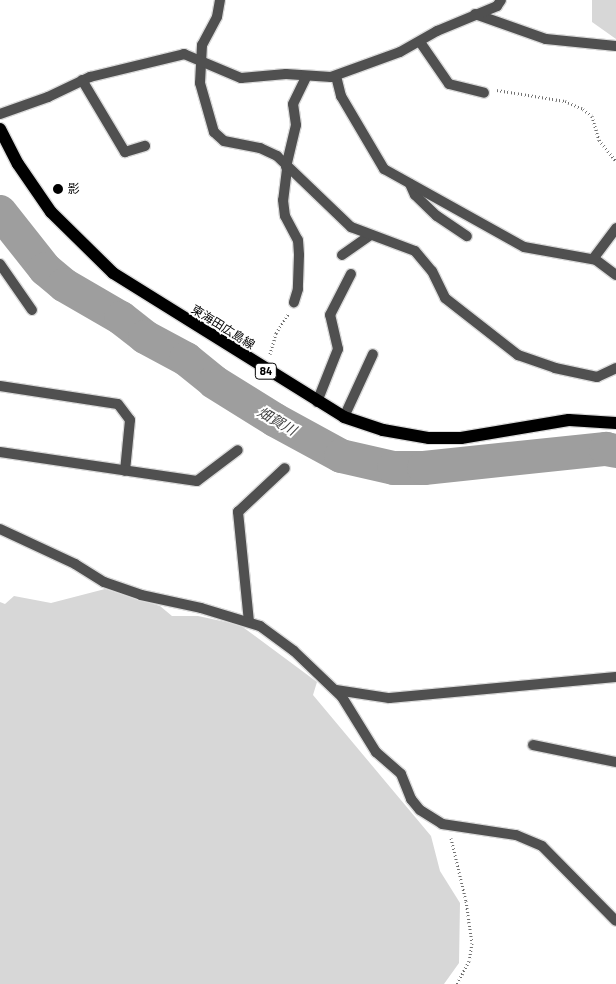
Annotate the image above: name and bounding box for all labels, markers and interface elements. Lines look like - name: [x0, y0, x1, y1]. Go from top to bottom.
- place label: 影: [68, 182, 80, 196]
- marker: 影: [52, 183, 64, 195]
- street label: 東海田広島線: [189, 302, 257, 352]
- road number: 84: [255, 362, 277, 380]
- water label: 畑賀川: [255, 403, 299, 439]

